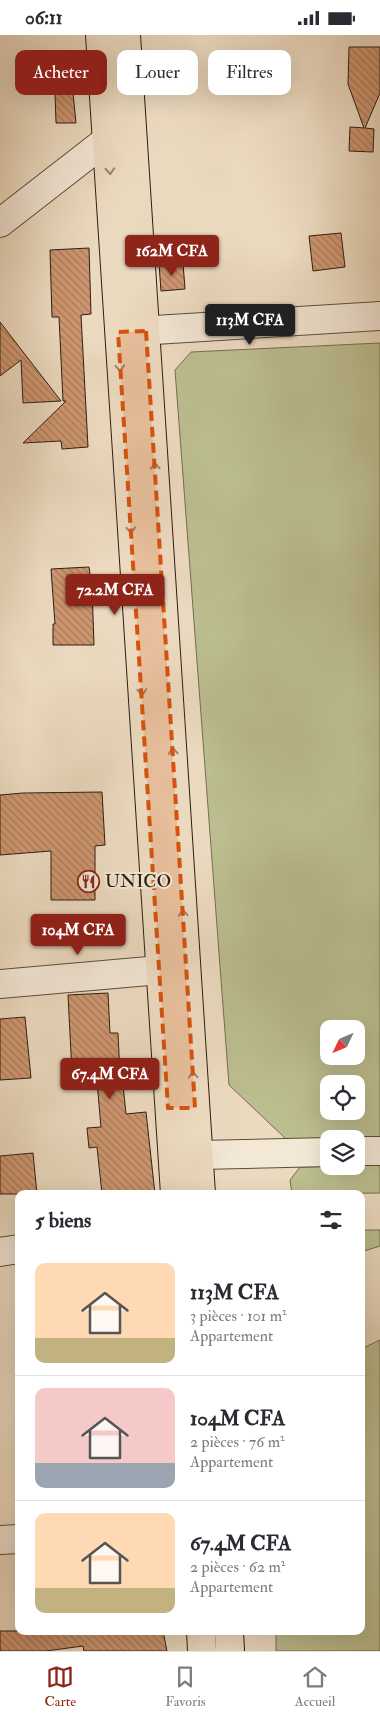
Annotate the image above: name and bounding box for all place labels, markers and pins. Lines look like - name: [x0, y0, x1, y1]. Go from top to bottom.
- pin: 162M CFA: [120, 235, 224, 277]
- pin: 113M CFA: [198, 303, 302, 346]
- pin: 72.2M CFA: [58, 573, 172, 616]
- restaurant icon: UNICO: [77, 869, 101, 893]
- place label: UNICO: [105, 870, 171, 893]
- pin: 104M CFA: [26, 913, 130, 956]
- pin: 67.4M CFA: [53, 1057, 167, 1100]

